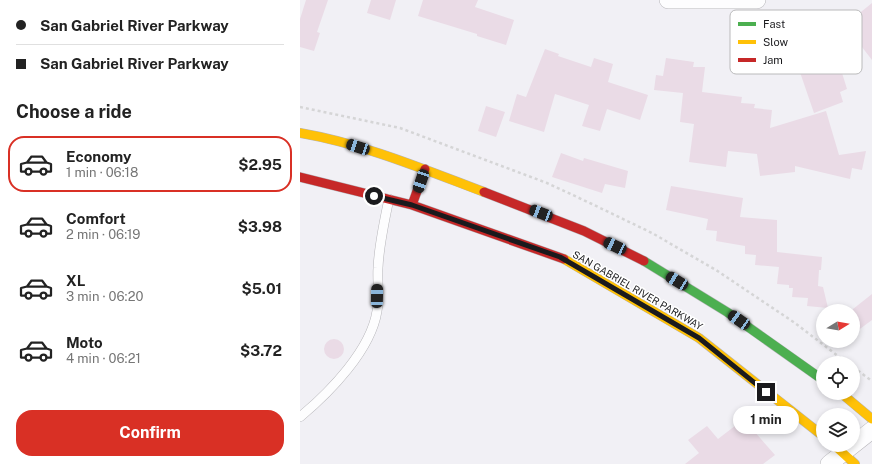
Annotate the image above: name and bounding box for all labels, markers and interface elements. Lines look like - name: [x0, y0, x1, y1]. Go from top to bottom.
- legend: [730, 10, 862, 74]
- text: San Gabriel River Parkway: [40, 17, 229, 34]
- text: Fast: [763, 18, 785, 30]
- text: Slow: [763, 36, 789, 48]
- text: Jam: [763, 54, 783, 66]
- text: San Gabriel River Parkway: [40, 55, 229, 72]
- text: Choose a ride: [16, 101, 132, 122]
- car: [345, 138, 371, 156]
- icon: car: [18, 146, 54, 182]
- text: Economy: [66, 148, 131, 165]
- text: $2.95: [238, 156, 282, 173]
- text: 1 min · 06:18: [66, 165, 138, 180]
- car: [411, 168, 431, 194]
- route start: [365, 187, 383, 205]
- car: [528, 203, 554, 223]
- icon: car: [18, 208, 54, 244]
- text: Comfort: [66, 210, 126, 227]
- text: $3.98: [238, 218, 282, 235]
- text: 2 min · 06:19: [66, 227, 140, 242]
- car: [602, 235, 628, 257]
- street label: SAN GABRIEL RIVER PARKWAY: [571, 248, 705, 332]
- icon: car: [18, 270, 54, 306]
- car: [664, 270, 690, 292]
- text: XL: [66, 272, 85, 289]
- text: $5.01: [242, 280, 282, 297]
- car: [371, 284, 383, 308]
- text: 3 min · 06:20: [66, 289, 143, 304]
- north arrow: [816, 304, 860, 348]
- map controls: [816, 304, 860, 452]
- car: [726, 308, 752, 332]
- icon: car: [18, 332, 54, 368]
- text: Moto: [66, 334, 103, 351]
- text: $3.72: [240, 342, 282, 359]
- text: 4 min · 06:21: [66, 351, 141, 366]
- button: locate: [816, 356, 860, 400]
- route end: [757, 383, 775, 401]
- callout: 1 min: [733, 406, 799, 434]
- button: layers: [816, 408, 860, 452]
- button: Confirm: [16, 410, 284, 456]
- text: 1 min: [750, 412, 782, 427]

